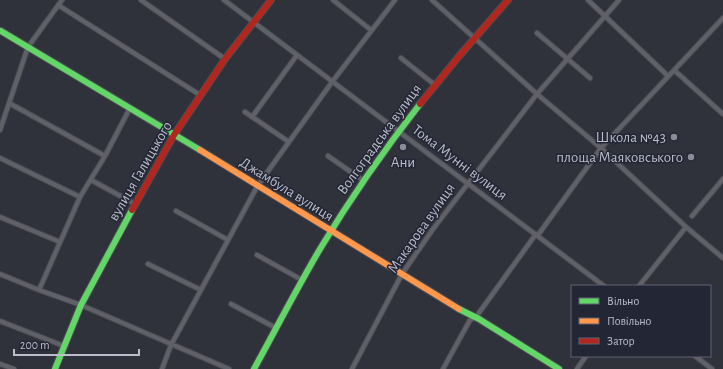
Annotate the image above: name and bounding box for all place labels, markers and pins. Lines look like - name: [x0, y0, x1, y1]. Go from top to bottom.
- place label: Школа №43: [596, 130, 666, 145]
- marker: Школа №43: [669, 132, 679, 142]
- marker: Ани: [398, 142, 408, 152]
- place label: площа Маяковського: [556, 150, 683, 165]
- marker: площа Маяковського: [686, 152, 696, 162]
- place label: Ани: [391, 155, 415, 170]

